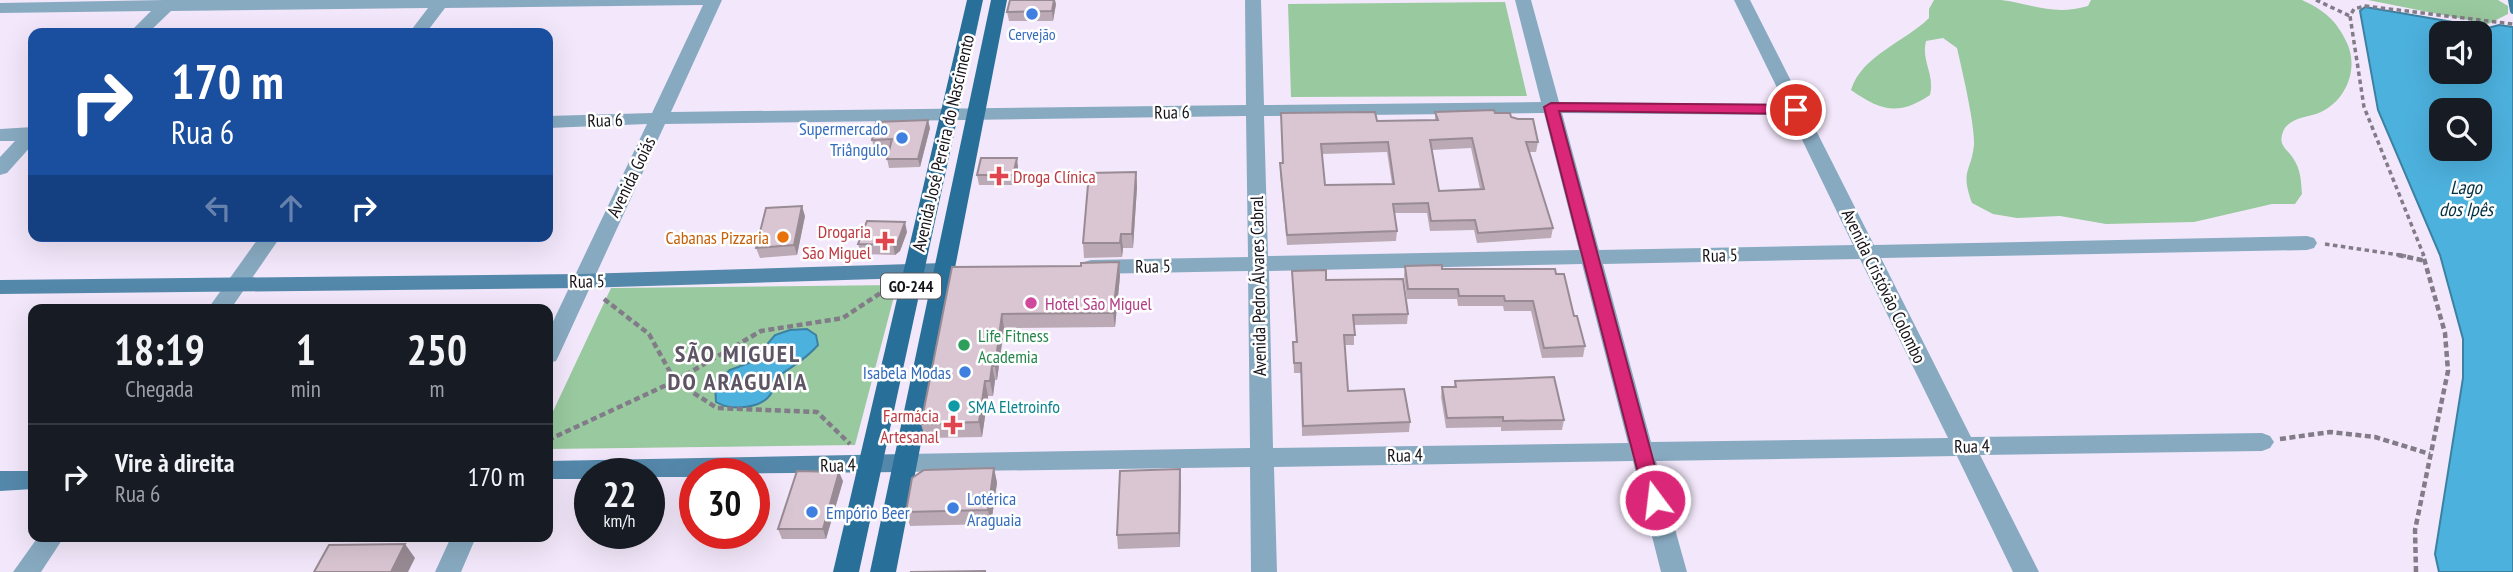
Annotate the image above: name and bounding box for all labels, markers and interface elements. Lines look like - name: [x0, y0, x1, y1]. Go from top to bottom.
- marker: Cervejão: [1024, 6, 1040, 22]
- map controls: [2429, 21, 2492, 161]
- button: sound: [2429, 21, 2492, 84]
- place label: Cervejão: [1008, 24, 1056, 44]
- street label: Avenida José Pereira do Nascimento: [907, 32, 979, 254]
- text: 170 m: [171, 49, 284, 113]
- icon: right: [56, 56, 147, 147]
- pin: [1766, 80, 1826, 140]
- icon: arrive: [1777, 91, 1815, 129]
- button: search: [2429, 98, 2492, 161]
- street label: Rua 6: [1154, 100, 1190, 124]
- street label: Rua 6: [587, 108, 623, 132]
- text: Rua 6: [171, 111, 234, 153]
- place label: Supermercado Triângulo: [799, 117, 888, 161]
- marker: Supermercado Triângulo: [894, 130, 910, 146]
- street label: Avenida Goiás: [602, 133, 660, 221]
- place label: Droga Clínica: [1013, 165, 1096, 188]
- marker: Droga Clínica: [991, 168, 1007, 184]
- water label: Lago dos Ipês: [2439, 175, 2494, 221]
- icon: left: [199, 189, 237, 227]
- icon: ahead: [272, 189, 310, 227]
- icon: right: [345, 189, 383, 227]
- street label: Avenida Pedro Álvares Cabral: [1245, 195, 1271, 376]
- street label: Avenida Cristóvão Colombo: [1837, 205, 1931, 367]
- place label: Drogaria São Miguel: [802, 220, 872, 264]
- place label: Cabanas Pizzaria: [666, 226, 769, 249]
- marker: Cabanas Pizzaria: [775, 229, 791, 245]
- marker: Drogaria São Miguel: [877, 233, 893, 249]
- street label: Rua 5: [1702, 243, 1738, 267]
- street label: Rua 5: [1135, 254, 1171, 278]
- street label: Rua 5: [569, 269, 605, 293]
- road number: GO-244: [881, 274, 941, 298]
- place label: Hotel São Miguel: [1045, 292, 1153, 315]
- marker: Hotel São Miguel: [1023, 295, 1039, 311]
- text: 18:19: [114, 322, 205, 377]
- text: 1: [296, 322, 316, 377]
- text: 250: [407, 322, 467, 377]
- place label: Life Fitness Academia: [978, 324, 1049, 368]
- marker: Life Fitness Academia: [956, 337, 972, 353]
- district label: SÃO MIGUEL DO ARAGUAIA: [668, 338, 808, 397]
- place label: Isabela Modas: [863, 361, 951, 384]
- marker: Isabela Modas: [957, 364, 973, 380]
- text: Chegada: [125, 374, 194, 403]
- text: min: [291, 374, 321, 403]
- text: m: [429, 374, 444, 403]
- place label: SMA Eletroinfo: [968, 395, 1060, 418]
- marker: SMA Eletroinfo: [946, 398, 962, 414]
- place label: Farmácia Artesanal: [880, 404, 940, 448]
- marker: Farmácia Artesanal: [945, 417, 961, 433]
- street label: Rua 4: [1954, 434, 1990, 458]
- street label: Rua 4: [1387, 443, 1423, 467]
- text: Vire à direita: [115, 446, 234, 479]
- street label: Rua 4: [820, 453, 856, 477]
- icon: right: [56, 458, 94, 496]
- speed limit sign: 30: [679, 458, 770, 549]
- text: 170 m: [467, 460, 525, 493]
- position arrow: [1618, 463, 1692, 537]
- text: 22: [603, 471, 636, 517]
- text: Rua 6: [115, 479, 160, 508]
- place label: Lotérica Araguaia: [967, 487, 1022, 531]
- marker: Lotérica Araguaia: [945, 500, 961, 516]
- place label: Empório Beer: [826, 501, 910, 524]
- marker: Empório Beer: [804, 504, 820, 520]
- text: km/h: [604, 509, 635, 532]

